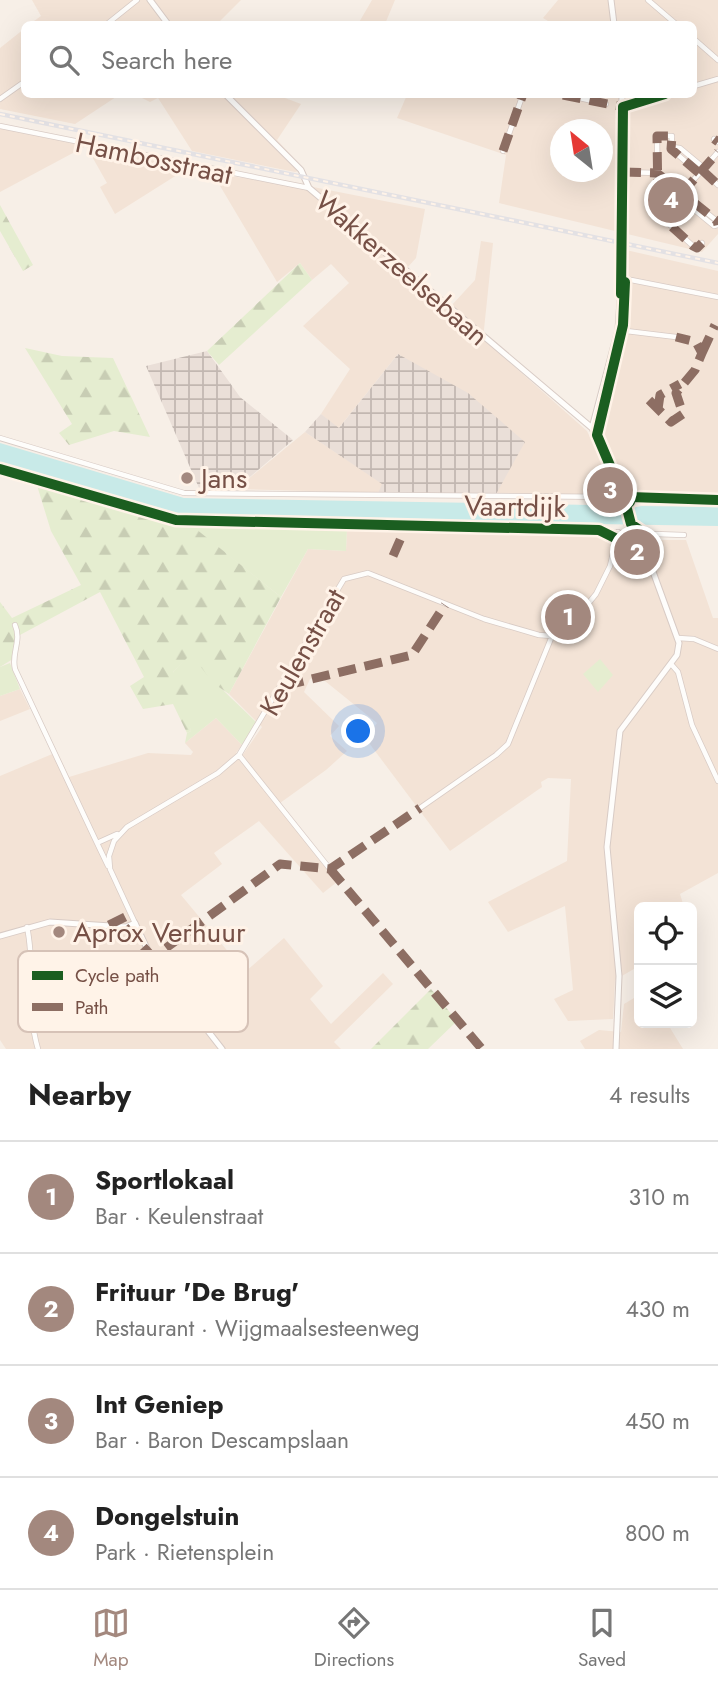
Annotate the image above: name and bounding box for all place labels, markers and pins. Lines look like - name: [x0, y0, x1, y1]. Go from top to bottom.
- pin: 4: [648, 174, 694, 226]
- place label: Jans: [197, 458, 247, 499]
- pin: 3: [587, 464, 633, 516]
- marker: Jans: [179, 470, 195, 486]
- pin: 2: [614, 526, 660, 578]
- pin: 1: [545, 591, 591, 643]
- place label: Aprox Verhuur: [73, 912, 246, 953]
- marker: Aprox Verhuur: [51, 924, 67, 940]

